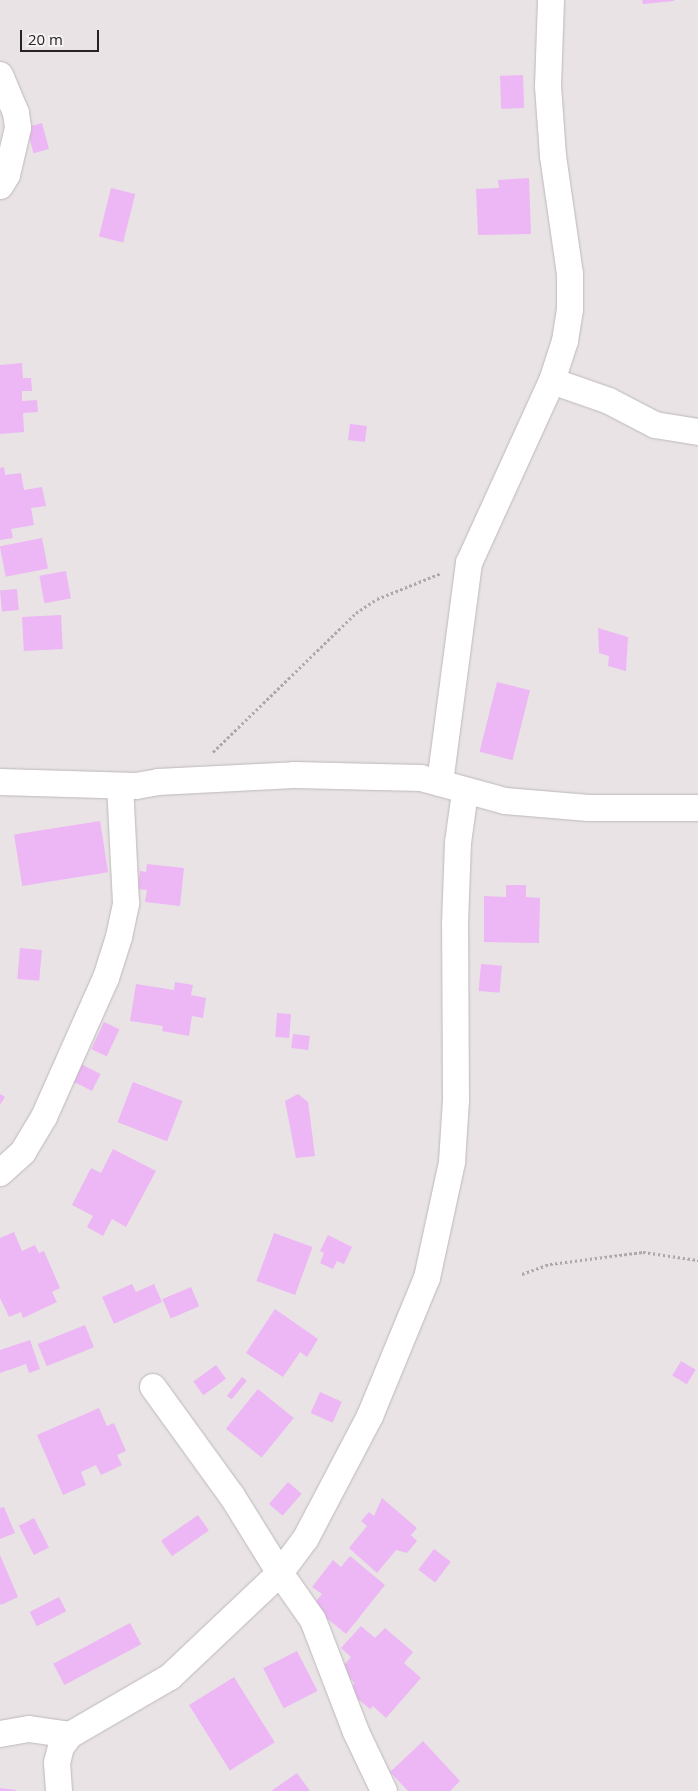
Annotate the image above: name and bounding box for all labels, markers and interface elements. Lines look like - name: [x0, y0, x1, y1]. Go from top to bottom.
- scale bar: [22, 20, 101, 52]
- text: 20 m: [28, 29, 63, 49]

